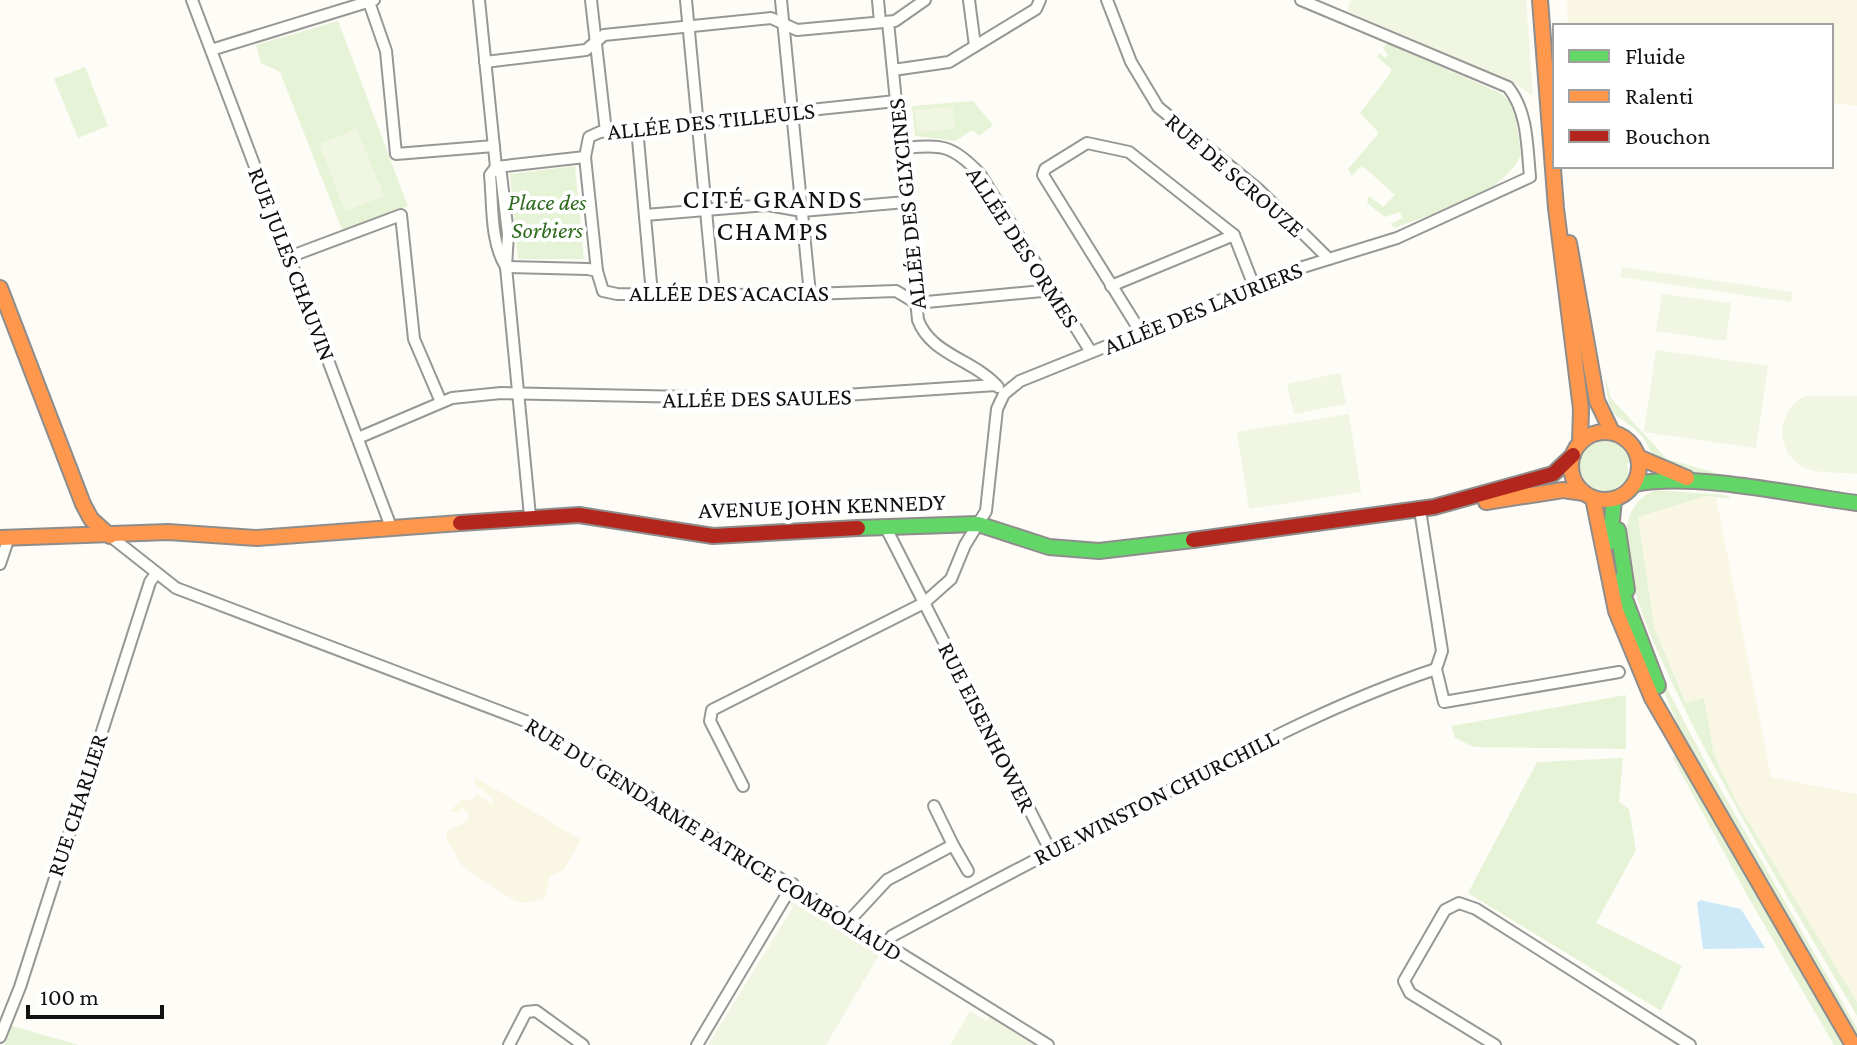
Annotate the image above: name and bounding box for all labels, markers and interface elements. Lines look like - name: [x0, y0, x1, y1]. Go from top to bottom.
- legend: [1553, 24, 1833, 168]
- text: Fluide: [1625, 42, 1685, 69]
- text: Ralenti: [1625, 82, 1693, 109]
- street label: ALLÉE DES TILLEULS: [606, 96, 816, 145]
- street label: ALLÉE DES GLYCINES: [882, 97, 931, 311]
- street label: RUE DE SCROUZE: [1160, 107, 1310, 242]
- text: Bouchon: [1625, 122, 1710, 149]
- street label: ALLÉE DES ORMES: [961, 161, 1086, 332]
- street label: RUE JULES CHAUVIN: [243, 163, 342, 364]
- district label: CITÉ GRANDS CHAMPS: [682, 183, 864, 246]
- park label: Place des Sorbiers: [507, 188, 587, 243]
- street label: ALLÉE DES LAURIERS: [1100, 255, 1306, 360]
- street label: ALLÉE DES ACACIAS: [629, 279, 829, 306]
- street label: ALLÉE DES SAULES: [662, 382, 852, 413]
- street label: AVENUE JOHN KENNEDY: [698, 488, 947, 523]
- street label: RUE EISENHOWER: [933, 638, 1042, 817]
- street label: RUE DU GENDARME PATRICE COMBOLIAUD: [521, 711, 908, 966]
- street label: RUE WINSTON CHURCHILL: [1029, 723, 1283, 870]
- street label: RUE CHARLIER: [41, 729, 113, 880]
- scale bar: [28, 969, 162, 1019]
- text: 100 m: [40, 983, 99, 1010]

